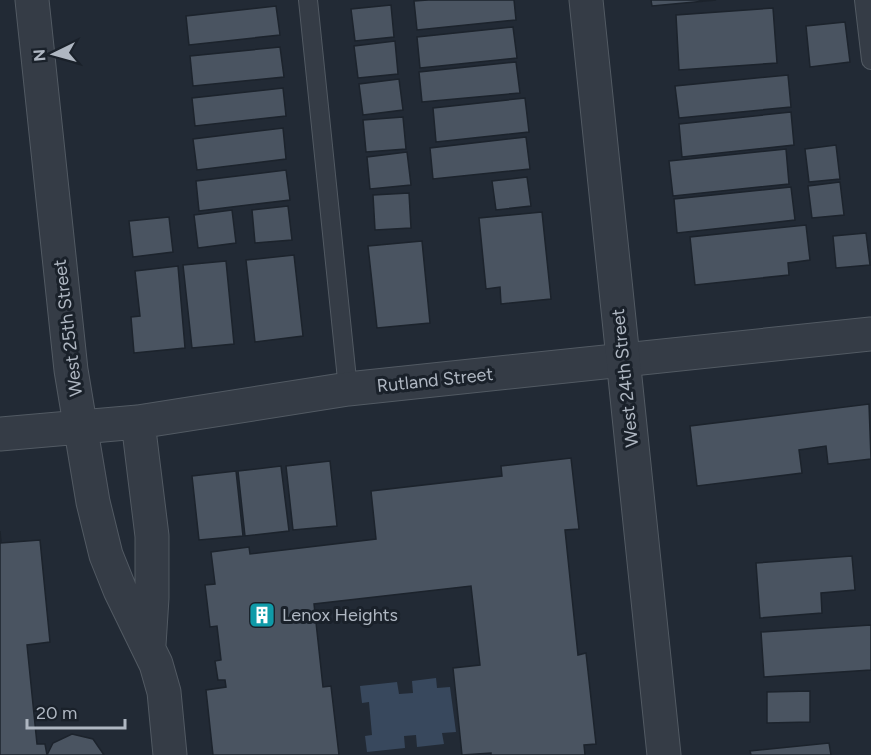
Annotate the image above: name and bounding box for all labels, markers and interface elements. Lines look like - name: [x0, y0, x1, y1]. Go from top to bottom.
- north arrow: [24, 24, 84, 84]
- text: N: [30, 48, 50, 62]
- street label: West 25th Street: [49, 258, 87, 398]
- street label: West 24th Street: [607, 308, 643, 448]
- street label: Rutland Street: [376, 363, 494, 397]
- building icon: Lenox Heights: [247, 600, 277, 630]
- place label: Lenox Heights: [282, 604, 398, 626]
- scale bar: [27, 692, 124, 730]
- text: 20 m: [36, 702, 77, 724]

